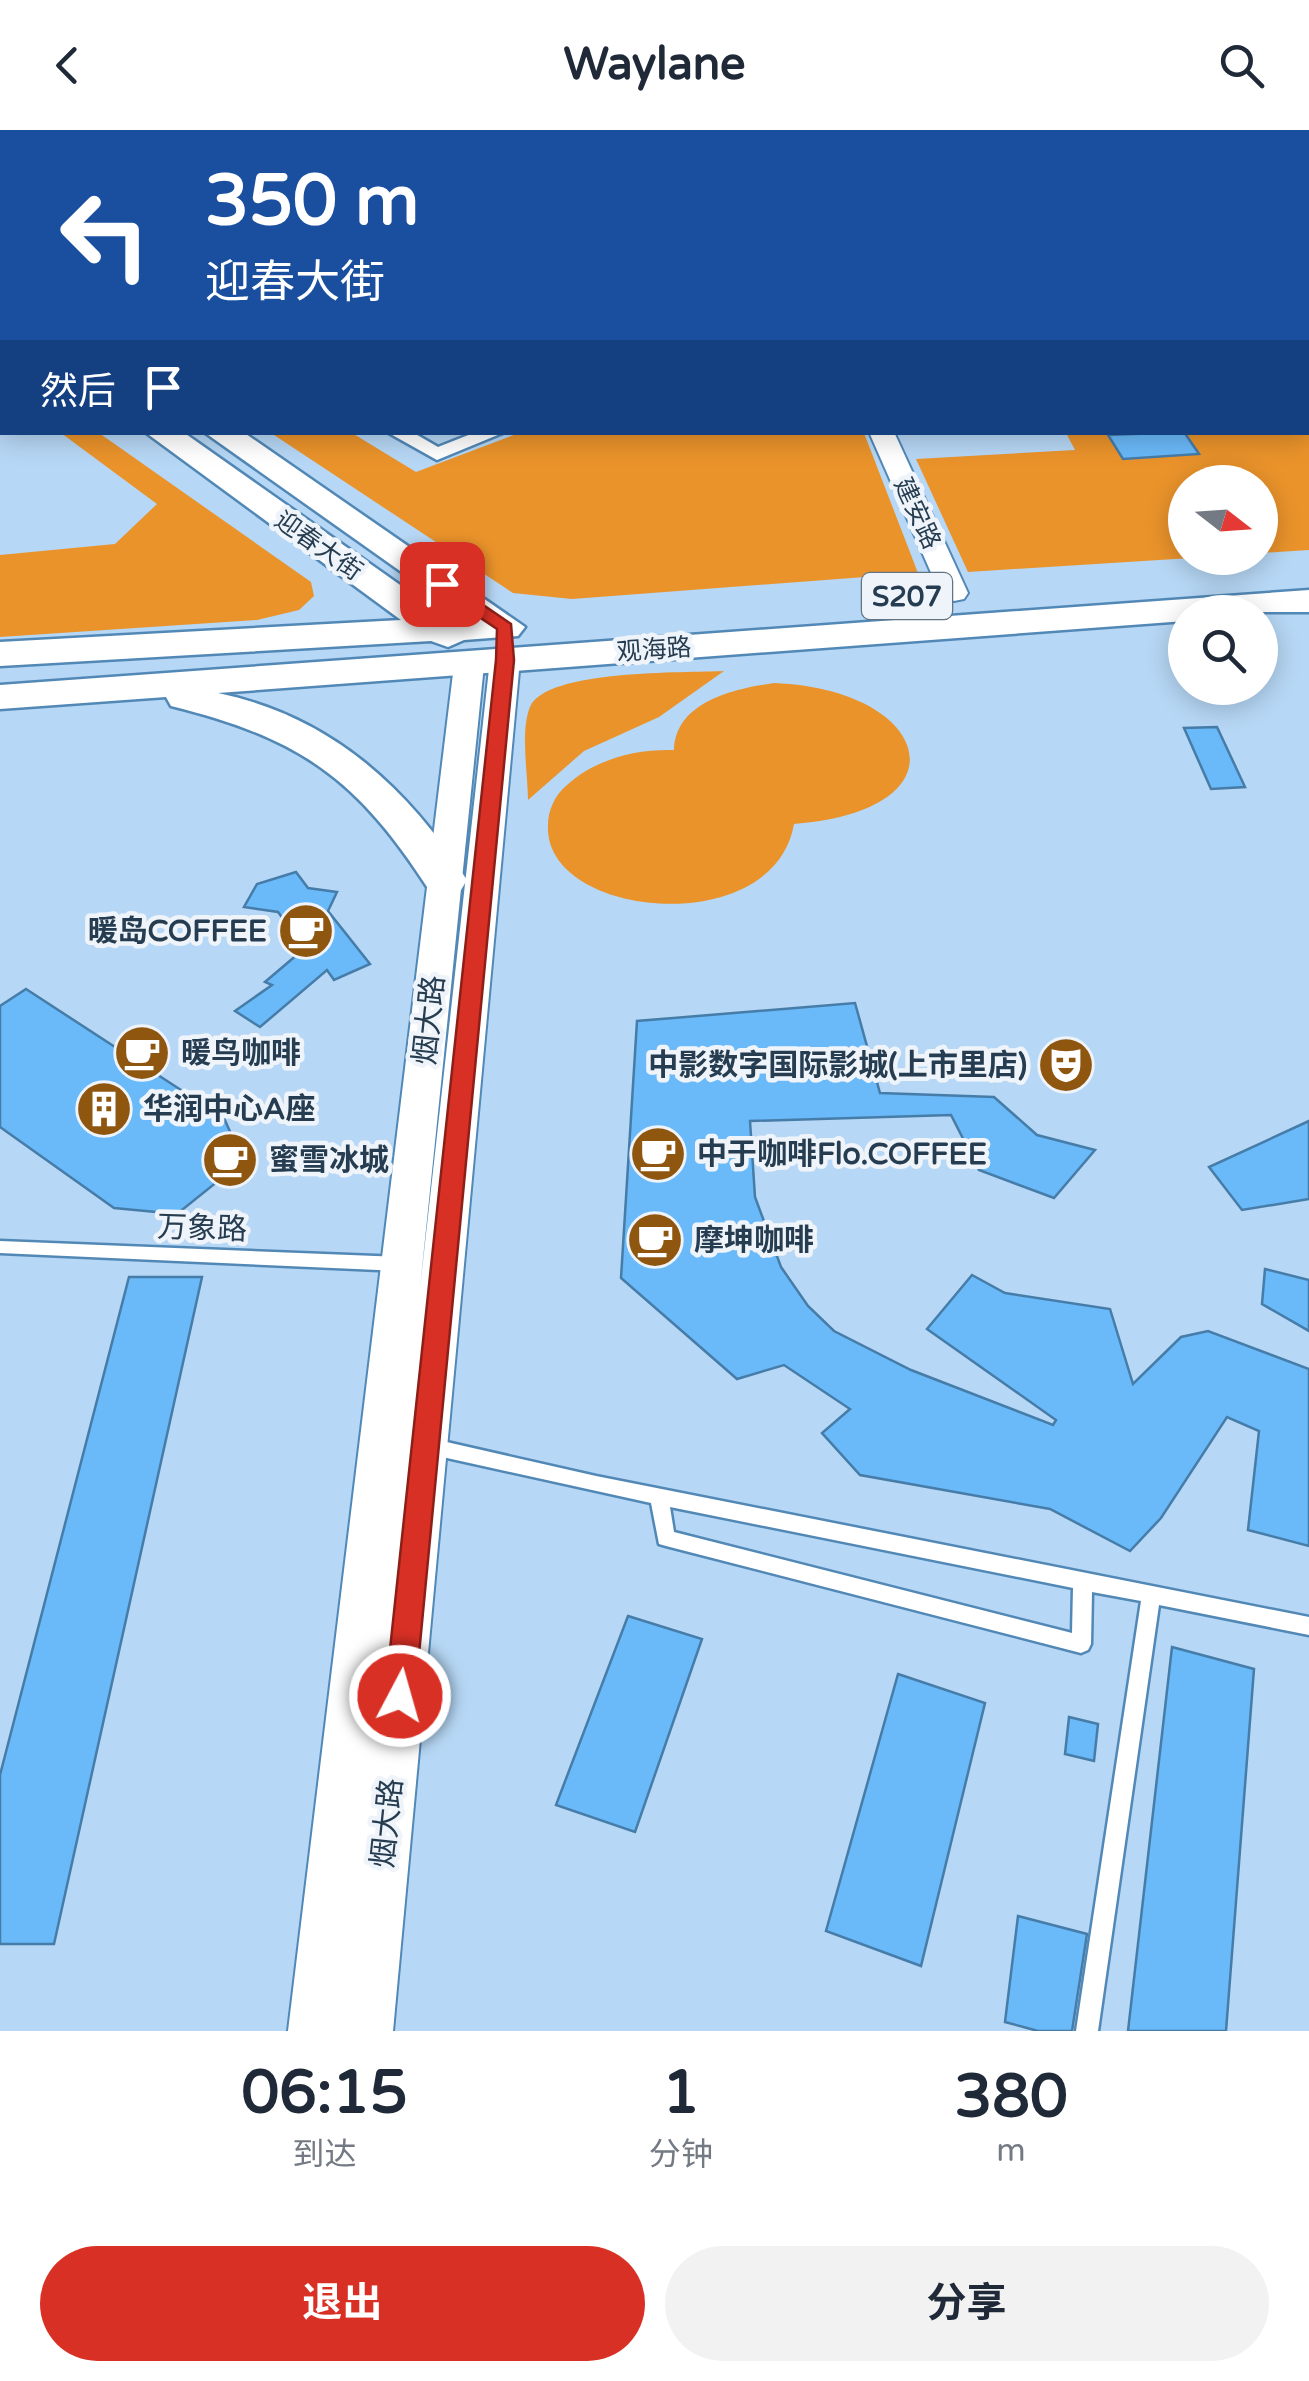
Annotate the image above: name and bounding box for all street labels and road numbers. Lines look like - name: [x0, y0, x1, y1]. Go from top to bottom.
- street label: 建安路: [888, 473, 947, 554]
- street label: 迎春大街: [269, 505, 368, 587]
- road number: S207: [862, 573, 952, 619]
- street label: 观海路: [616, 632, 693, 668]
- street label: 烟大路: [406, 973, 453, 1067]
- street label: 万象路: [156, 1208, 248, 1249]
- street label: 烟大路: [364, 1776, 411, 1870]

